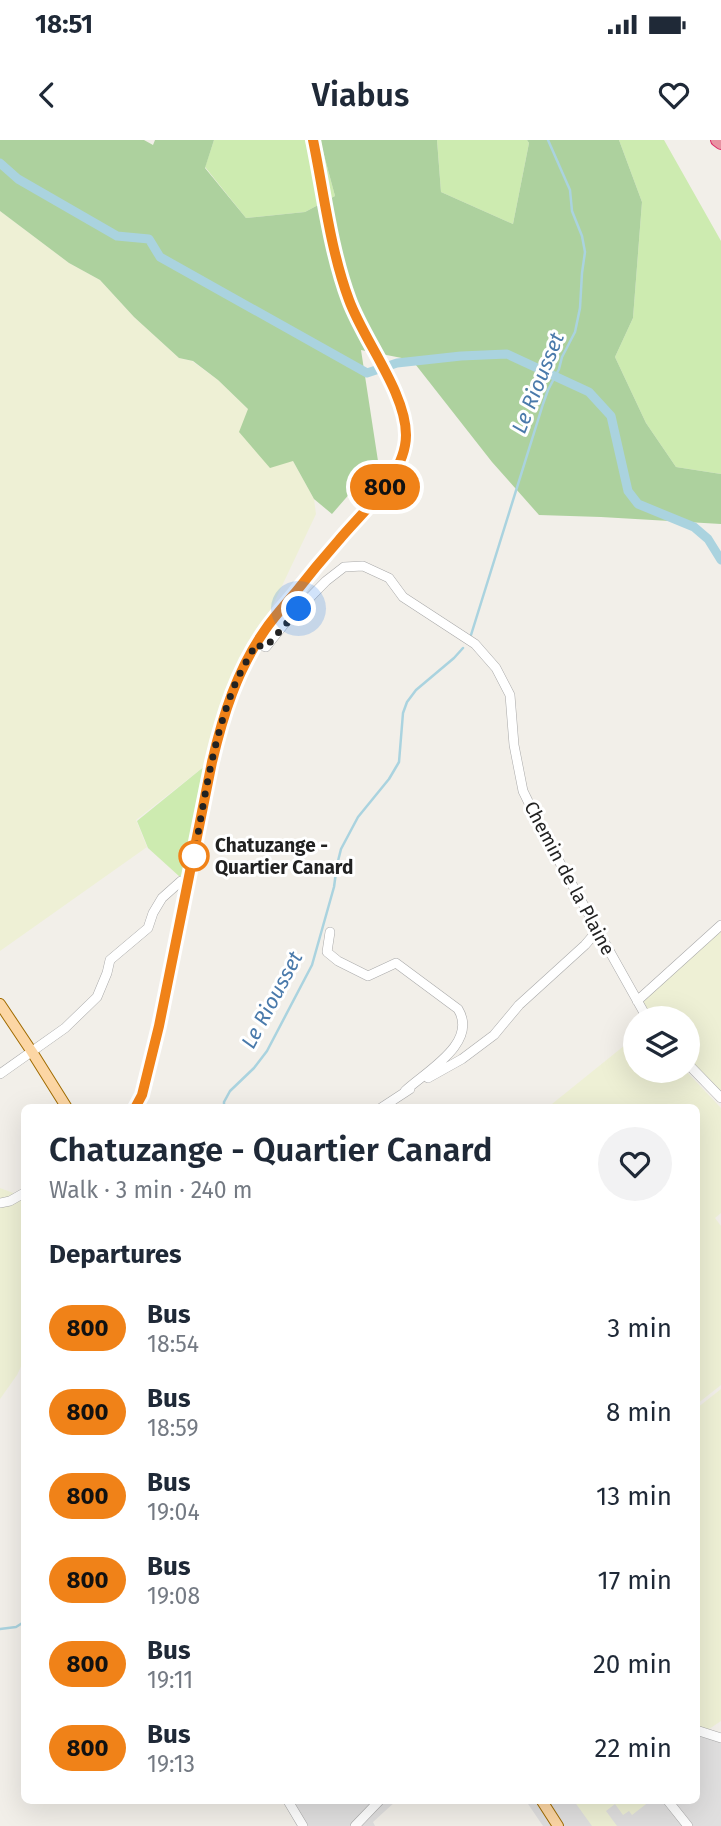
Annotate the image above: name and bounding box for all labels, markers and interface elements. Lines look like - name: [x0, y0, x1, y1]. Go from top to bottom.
- text: 18:51: [35, 9, 93, 40]
- icon: back: [28, 76, 66, 114]
- text: Viabus: [312, 76, 409, 114]
- icon: heart: [655, 76, 693, 114]
- water label: Le Riousset: [506, 328, 570, 437]
- line badge: 800: [345, 464, 425, 510]
- text: 800: [364, 473, 406, 501]
- your location: [281, 591, 316, 626]
- street label: Chemin de la Plaine: [519, 797, 620, 959]
- place label: Chatuzange - Quartier Canard: [215, 834, 353, 879]
- marker: Chatuzange - Quartier Canard: [179, 841, 209, 871]
- water label: Le Riousset: [236, 947, 309, 1053]
- map controls: [623, 1006, 700, 1083]
- button: layers: [623, 1006, 700, 1083]
- button: heart: [598, 1127, 672, 1201]
- text: Chatuzange - Quartier Canard: [49, 1130, 492, 1170]
- text: Walk · 3 min · 240 m: [49, 1176, 252, 1204]
- text: Departures: [49, 1239, 182, 1270]
- text: Bus: [147, 1299, 190, 1330]
- text: 3 min: [607, 1313, 672, 1344]
- text: 800: [66, 1314, 109, 1342]
- text: 18:54: [147, 1330, 199, 1358]
- text: Bus: [147, 1383, 190, 1414]
- text: 8 min: [606, 1397, 672, 1428]
- text: 800: [66, 1398, 109, 1426]
- text: 18:59: [147, 1414, 199, 1442]
- text: Bus: [147, 1467, 190, 1498]
- text: 13 min: [596, 1481, 672, 1512]
- text: 800: [66, 1482, 109, 1510]
- text: 19:04: [147, 1498, 200, 1526]
- text: Bus: [147, 1551, 190, 1582]
- text: 17 min: [597, 1565, 672, 1596]
- text: 800: [66, 1566, 109, 1594]
- text: 19:08: [147, 1582, 200, 1610]
- text: Bus: [147, 1635, 190, 1666]
- text: 20 min: [593, 1649, 672, 1680]
- text: 800: [66, 1650, 109, 1678]
- text: 19:11: [147, 1666, 193, 1694]
- text: Bus: [147, 1719, 190, 1750]
- text: 22 min: [595, 1733, 672, 1764]
- text: 800: [66, 1734, 109, 1762]
- text: 19:13: [147, 1750, 195, 1778]

